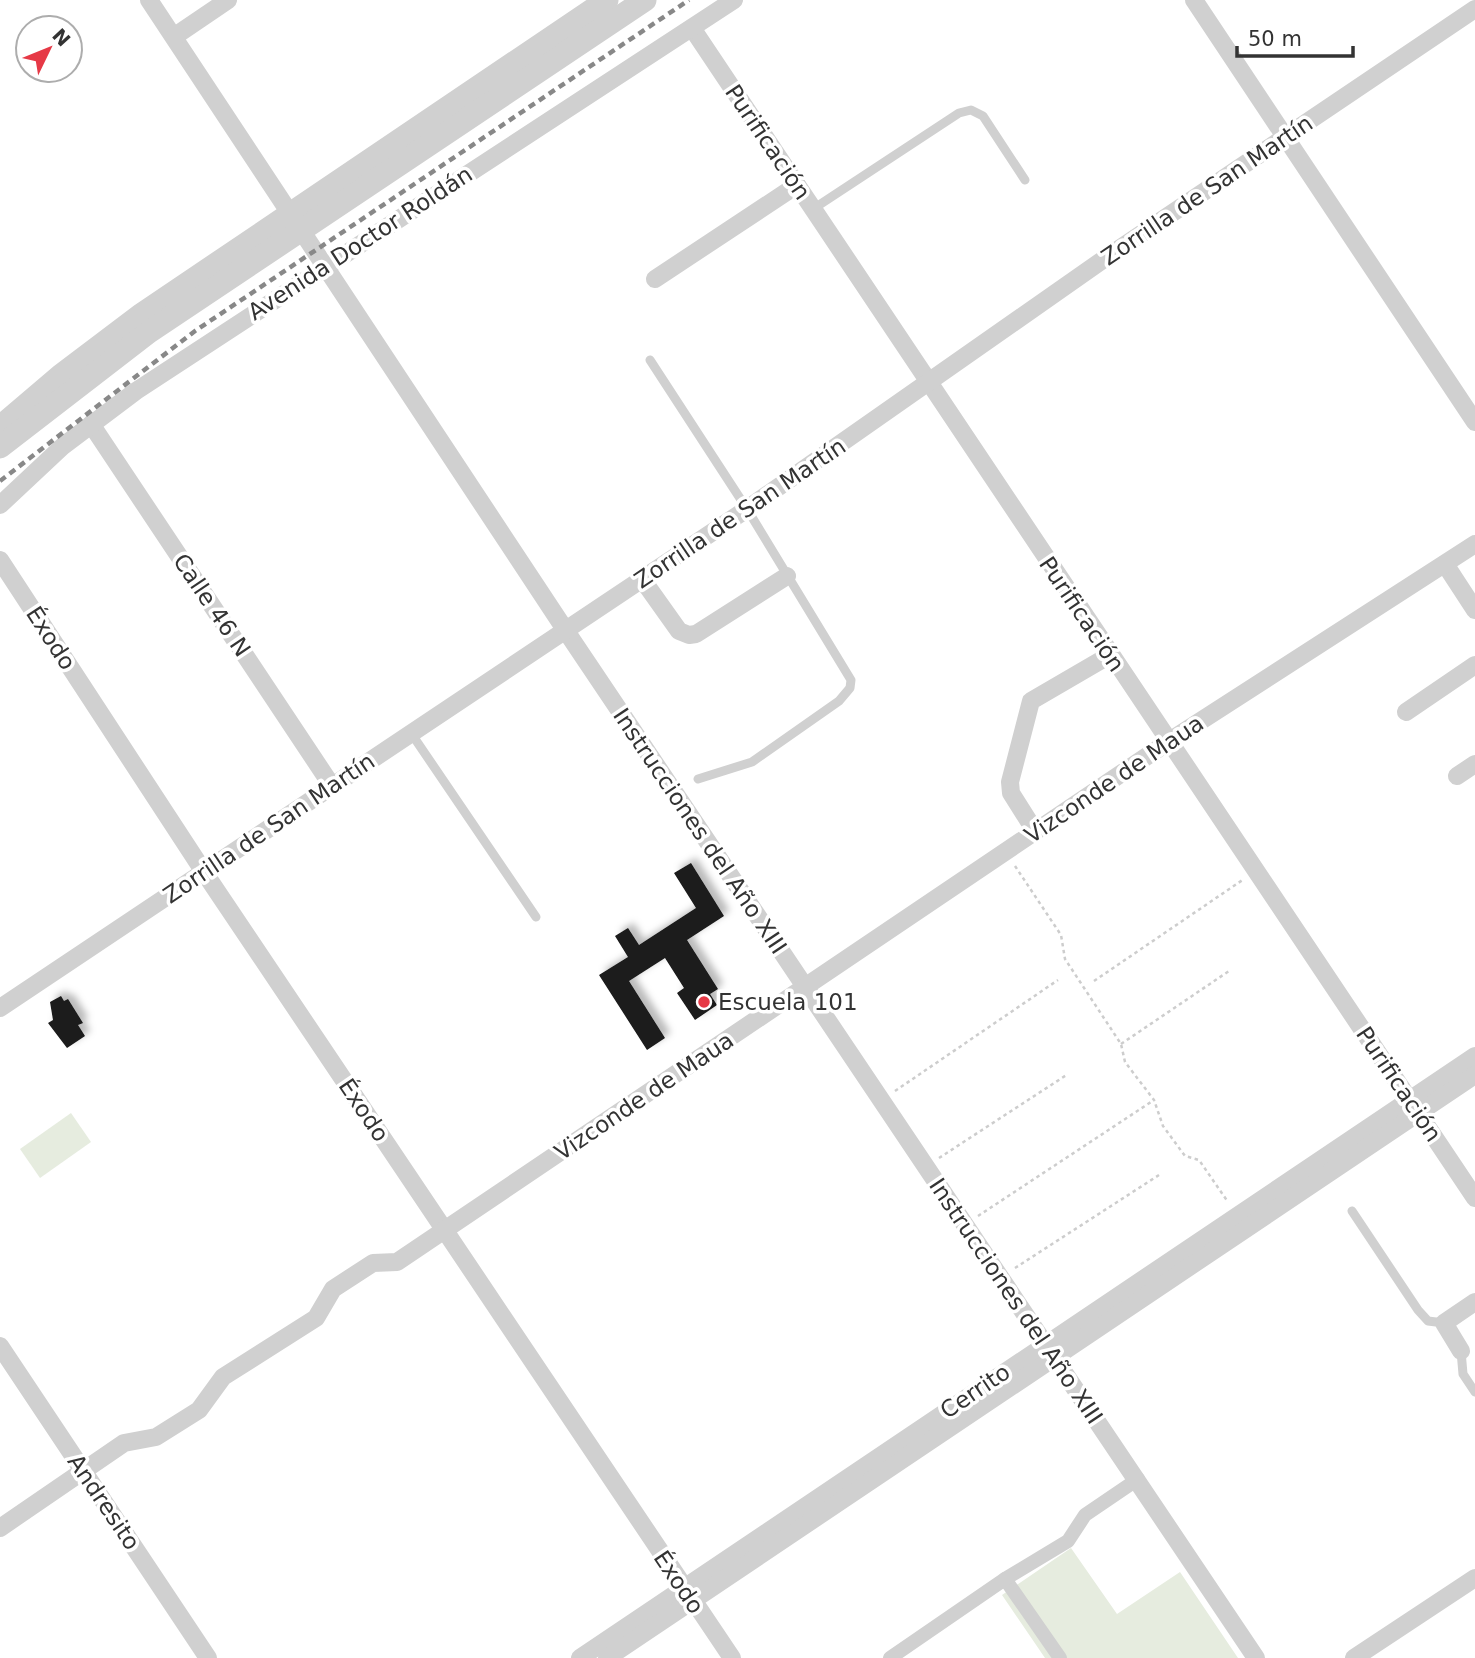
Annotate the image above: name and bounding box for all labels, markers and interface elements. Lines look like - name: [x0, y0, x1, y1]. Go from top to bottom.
- north arrow: [14, 14, 84, 84]
- scale bar: [1237, 14, 1352, 58]
- text: N: [48, 24, 75, 51]
- text: 50 m: [1248, 27, 1302, 51]
- street label: Purificación: [720, 80, 816, 204]
- street label: Zorrilla de San Martín: [1097, 110, 1317, 270]
- street label: Avenida Doctor Roldán: [243, 161, 477, 325]
- street label: Zorrilla de San Martín: [630, 433, 850, 593]
- street label: Calle 46 N: [168, 549, 256, 661]
- street label: Purificación: [1034, 552, 1130, 676]
- street label: Éxodo: [21, 601, 82, 675]
- street label: Instrucciones del Año XIII: [608, 703, 792, 959]
- street label: Vizconde de Maua: [1020, 710, 1208, 848]
- street label: Zorrilla de San Martín: [159, 748, 379, 908]
- place label: Escuela 101: [718, 989, 858, 1015]
- marker: Escuela 101: [696, 994, 712, 1010]
- street label: Purificación: [1351, 1022, 1447, 1146]
- street label: Vizconde de Maua: [550, 1027, 738, 1165]
- street label: Éxodo: [334, 1073, 395, 1146]
- street label: Instrucciones del Año XIII: [924, 1173, 1108, 1429]
- street label: Cerrito: [935, 1358, 1015, 1424]
- street label: Andresito: [63, 1449, 145, 1555]
- street label: Éxodo: [649, 1545, 710, 1618]

